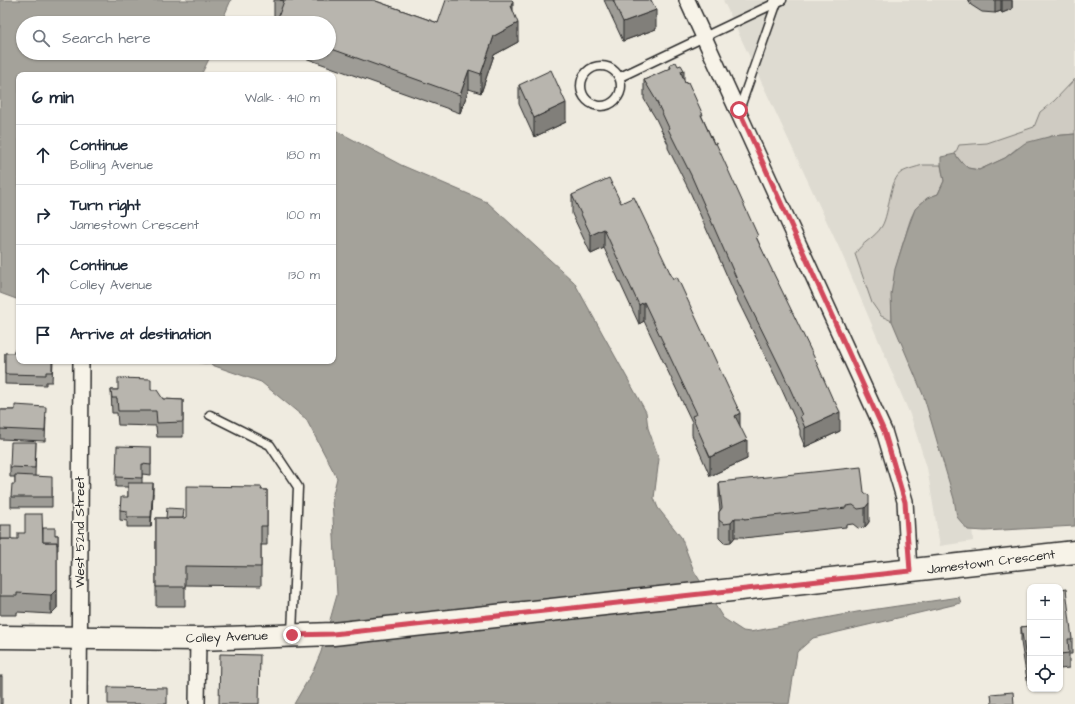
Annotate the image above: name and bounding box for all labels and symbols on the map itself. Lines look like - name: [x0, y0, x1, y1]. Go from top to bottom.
- route start: [730, 101, 748, 119]
- street label: West 52nd Street: [71, 476, 89, 588]
- street label: Jamestown Crescent: [926, 545, 1057, 579]
- route end: [283, 626, 301, 644]
- street label: Colley Avenue: [186, 627, 268, 648]

